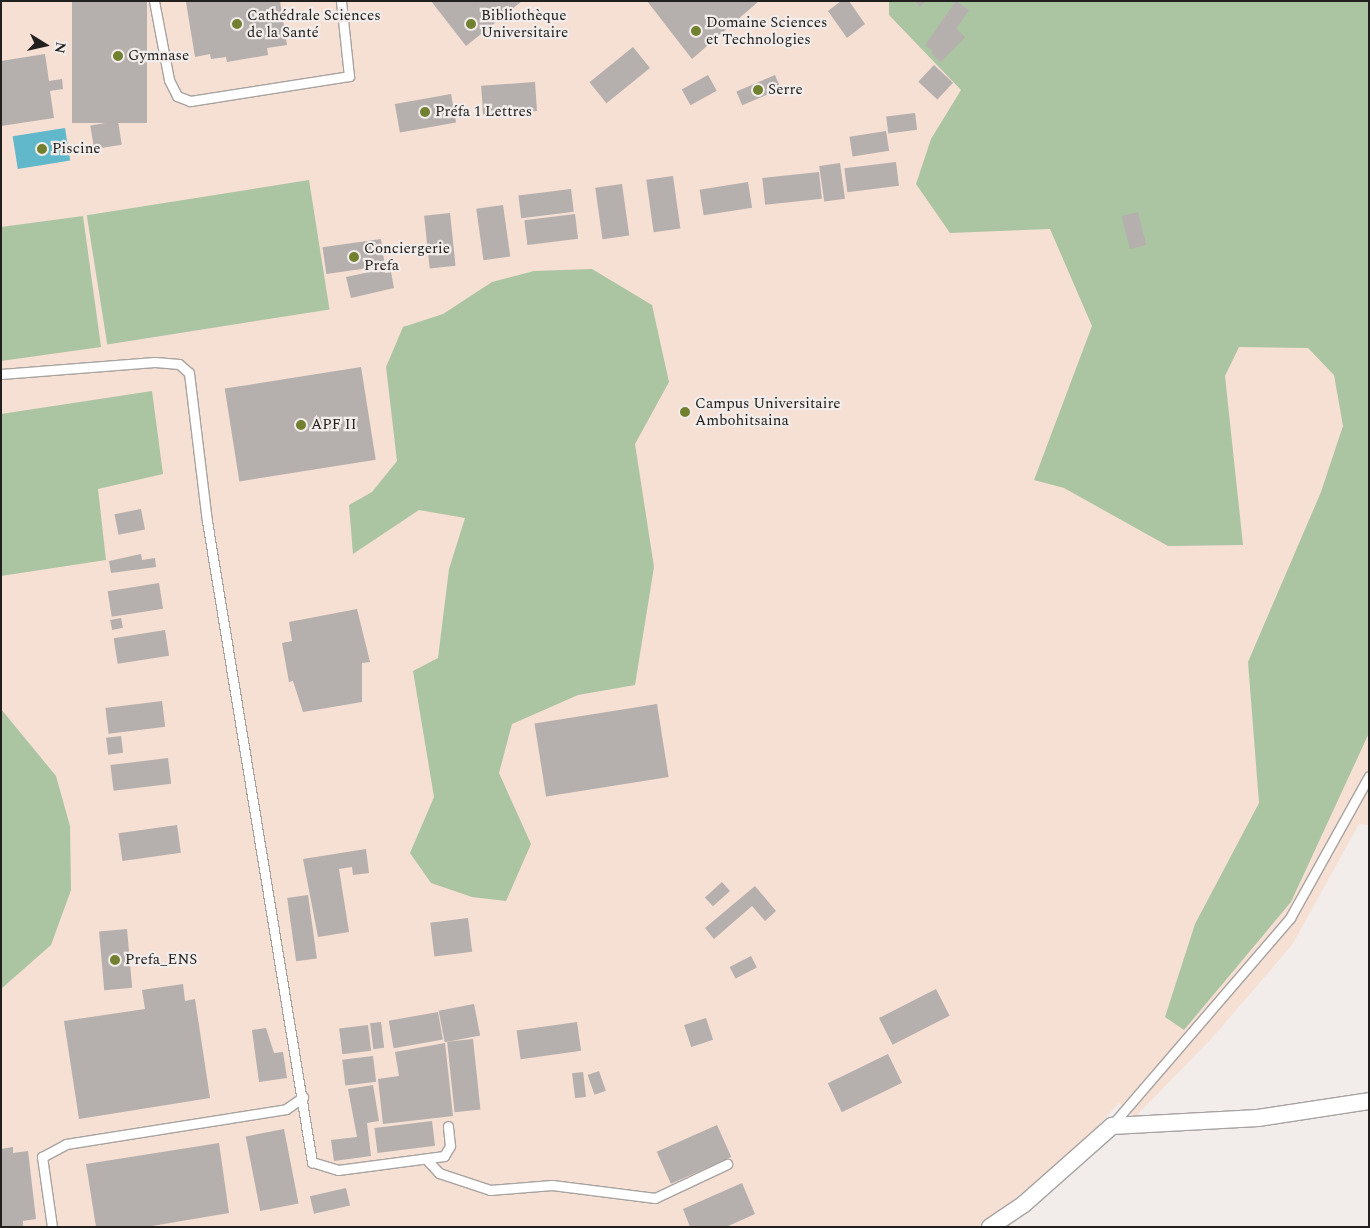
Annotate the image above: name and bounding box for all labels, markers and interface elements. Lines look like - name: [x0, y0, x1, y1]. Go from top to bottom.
- place label: Cathédrale Sciences de la Santé: [247, 6, 381, 41]
- place label: Bibliothèque Universitaire: [481, 6, 568, 41]
- place label: Domaine Sciences et Technologies: [706, 13, 827, 48]
- marker: Cathédrale Sciences de la Santé: [231, 18, 243, 30]
- marker: Bibliothèque Universitaire: [465, 18, 477, 30]
- north arrow: [20, 20, 70, 70]
- marker: Domaine Sciences et Technologies: [690, 25, 702, 37]
- text: N: [49, 40, 72, 55]
- place label: Gymnase: [128, 47, 189, 65]
- marker: Gymnase: [112, 50, 124, 62]
- place label: Serre: [768, 81, 803, 99]
- marker: Serre: [752, 84, 764, 96]
- place label: Préfa 1 Lettres: [435, 103, 532, 121]
- marker: Préfa 1 Lettres: [419, 106, 431, 118]
- place label: Piscine: [52, 140, 101, 158]
- marker: Piscine: [36, 143, 48, 155]
- place label: Conciergerie Prefa: [364, 239, 450, 274]
- marker: Conciergerie Prefa: [348, 251, 360, 263]
- place label: Campus Universitaire Ambohitsaina: [695, 394, 841, 429]
- marker: Campus Universitaire Ambohitsaina: [679, 406, 691, 418]
- place label: APF II: [311, 416, 356, 434]
- marker: APF II: [295, 419, 307, 431]
- place label: Prefa_ENS: [125, 951, 197, 969]
- marker: Prefa_ENS: [109, 954, 121, 966]

